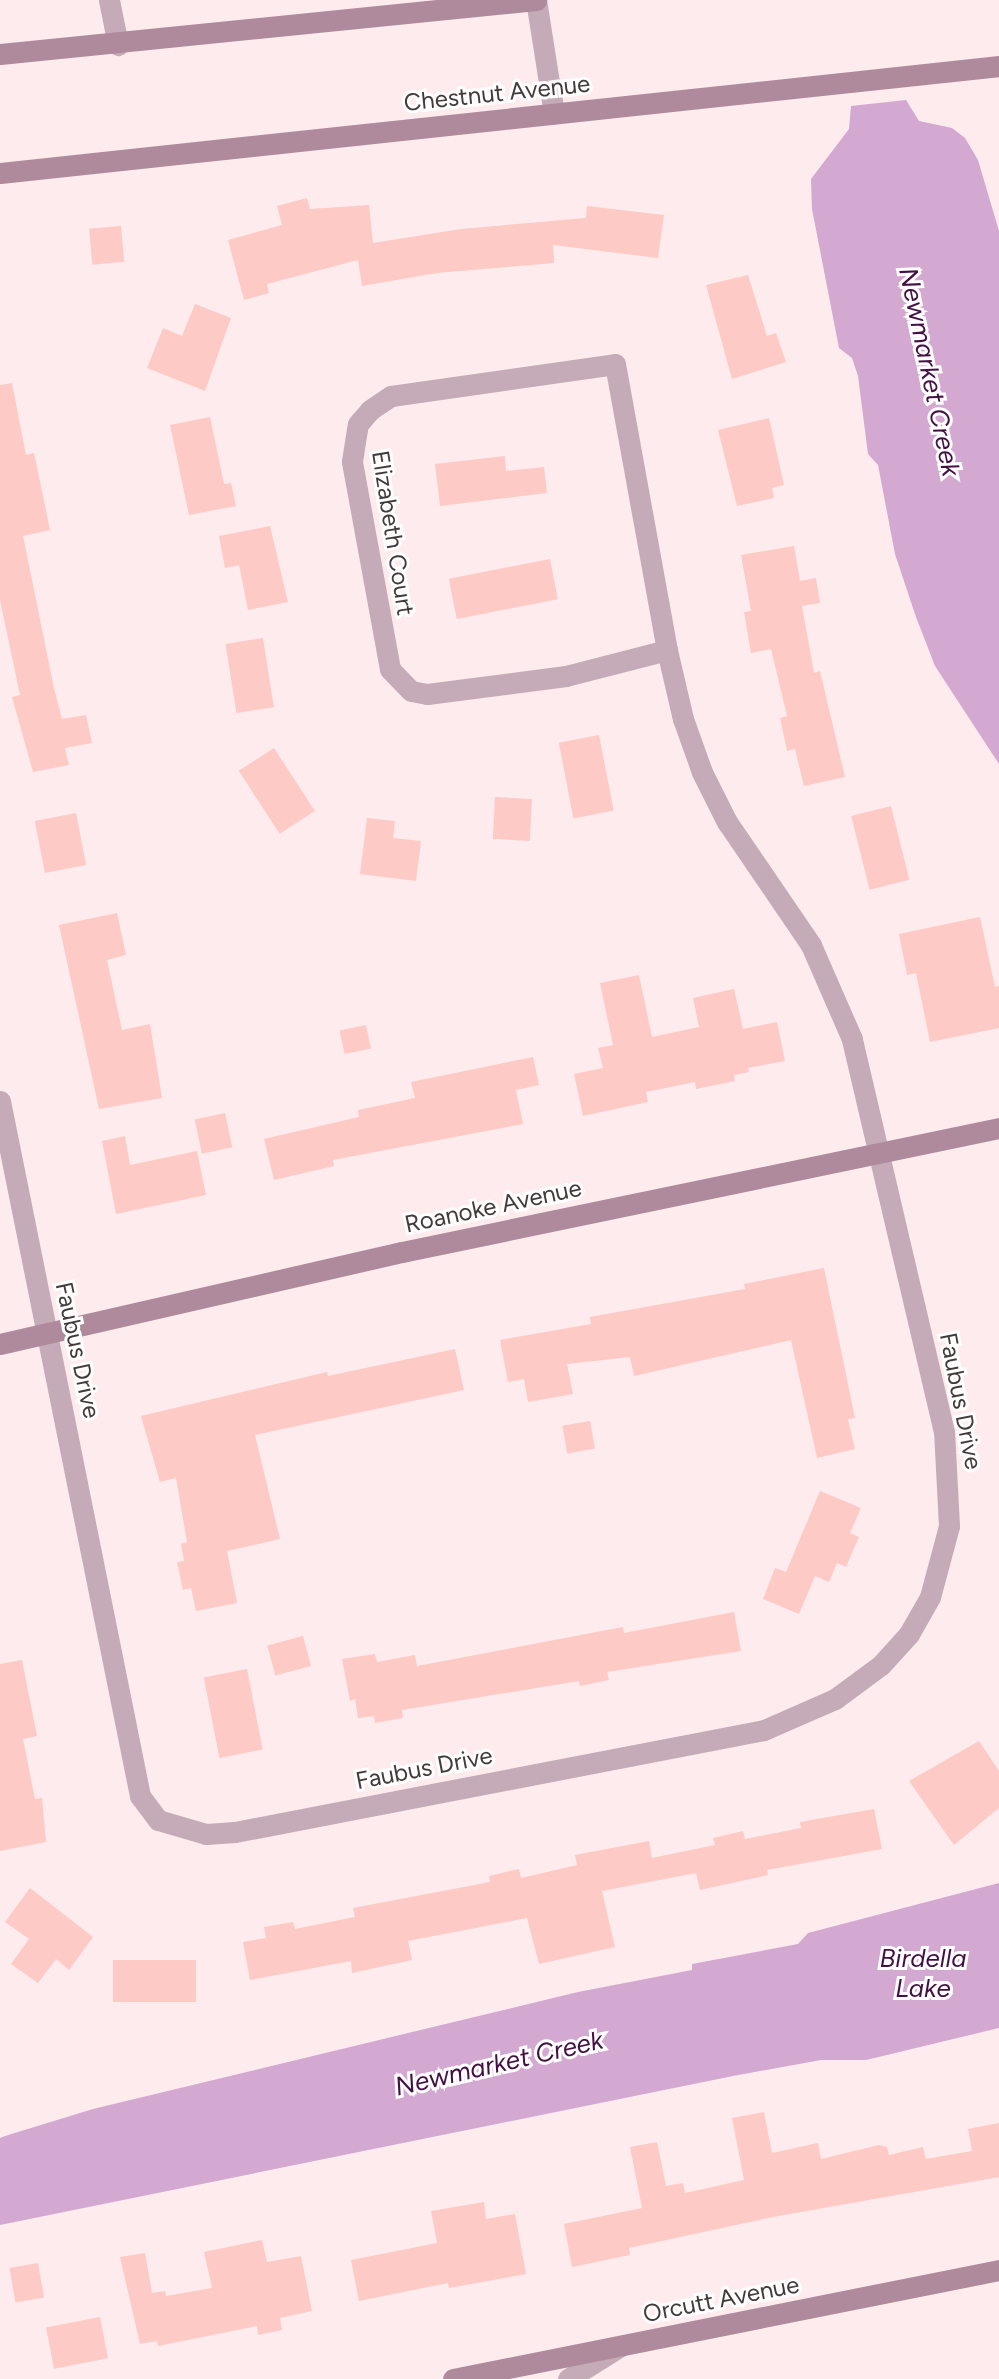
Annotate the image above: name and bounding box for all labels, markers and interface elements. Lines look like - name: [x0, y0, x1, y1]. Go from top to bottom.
- street label: Chestnut Avenue: [403, 69, 591, 117]
- water label: Newmarket Creek: [892, 265, 966, 479]
- street label: Elizabeth Court: [366, 449, 420, 617]
- street label: Roanoke Avenue: [402, 1173, 584, 1239]
- street label: Faubus Drive: [50, 1279, 106, 1421]
- street label: Faubus Drive: [934, 1330, 988, 1472]
- street label: Faubus Drive: [353, 1741, 495, 1795]
- water label: Birdella Lake: [879, 1943, 967, 2004]
- water label: Newmarket Creek: [392, 2025, 606, 2103]
- street label: Orcutt Avenue: [641, 2270, 801, 2328]

